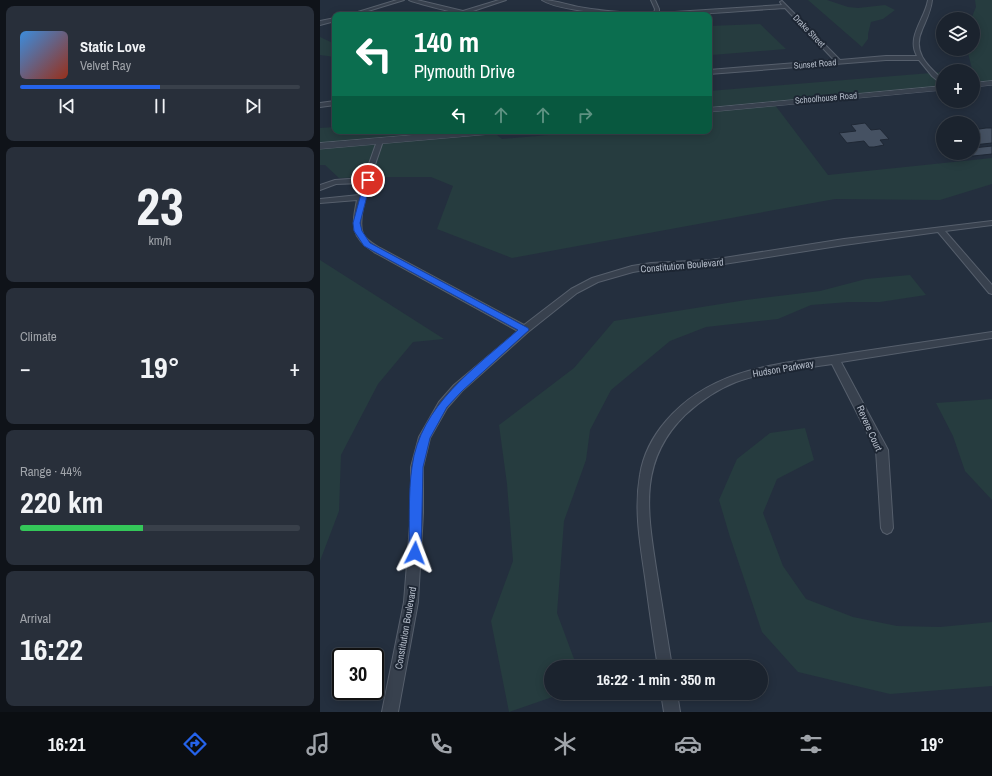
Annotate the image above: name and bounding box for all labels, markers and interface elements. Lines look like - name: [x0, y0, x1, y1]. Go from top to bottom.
- street label: Drake Street: [790, 12, 828, 50]
- map controls: [936, 12, 980, 160]
- button: layers: [936, 12, 980, 56]
- text: 140 m: [414, 23, 479, 61]
- icon: left: [348, 28, 400, 80]
- text: Static Love: [80, 36, 146, 57]
- street label: Sunset Road: [793, 56, 837, 72]
- text: Velvet Ray: [80, 57, 131, 74]
- text: Plymouth Drive: [414, 59, 515, 84]
- button: +: [936, 64, 980, 108]
- street label: Schoolhouse Road: [794, 89, 858, 107]
- icon: previous: [56, 95, 78, 117]
- icon: pause: [149, 95, 171, 117]
- icon: next: [242, 95, 264, 117]
- icon: left: [448, 104, 470, 126]
- icon: ahead: [490, 104, 512, 126]
- icon: ahead: [532, 104, 554, 126]
- icon: right: [574, 104, 596, 126]
- button: −: [936, 116, 980, 160]
- pin: [351, 163, 385, 197]
- icon: arrive: [357, 169, 379, 191]
- text: 23: [136, 171, 184, 241]
- text: km/h: [148, 232, 172, 249]
- street label: Constitution Boulevard: [640, 255, 724, 276]
- text: Climate: [20, 328, 57, 345]
- text: 19°: [140, 347, 180, 387]
- text: −: [20, 353, 31, 383]
- text: +: [289, 353, 300, 383]
- street label: Hudson Parkway: [751, 357, 816, 380]
- street label: Revere Court: [854, 403, 886, 454]
- text: Range · 44%: [20, 463, 82, 480]
- text: 220 km: [20, 482, 103, 522]
- position arrow: [394, 532, 436, 574]
- street label: Constitution Boulevard: [392, 586, 419, 670]
- text: Arrival: [20, 610, 51, 627]
- text: 16:22: [20, 629, 83, 669]
- speed limit sign: 30: [332, 648, 384, 700]
- text: 16:22 · 1 min · 350 m: [597, 669, 715, 690]
- icon: directions: [181, 730, 209, 758]
- icon: music: [304, 730, 332, 758]
- icon: phone: [427, 730, 455, 758]
- icon: climate: [551, 730, 579, 758]
- icon: car: [674, 730, 702, 758]
- icon: filters: [797, 730, 825, 758]
- text: 16:21: [48, 732, 85, 757]
- text: 19°: [921, 732, 944, 757]

